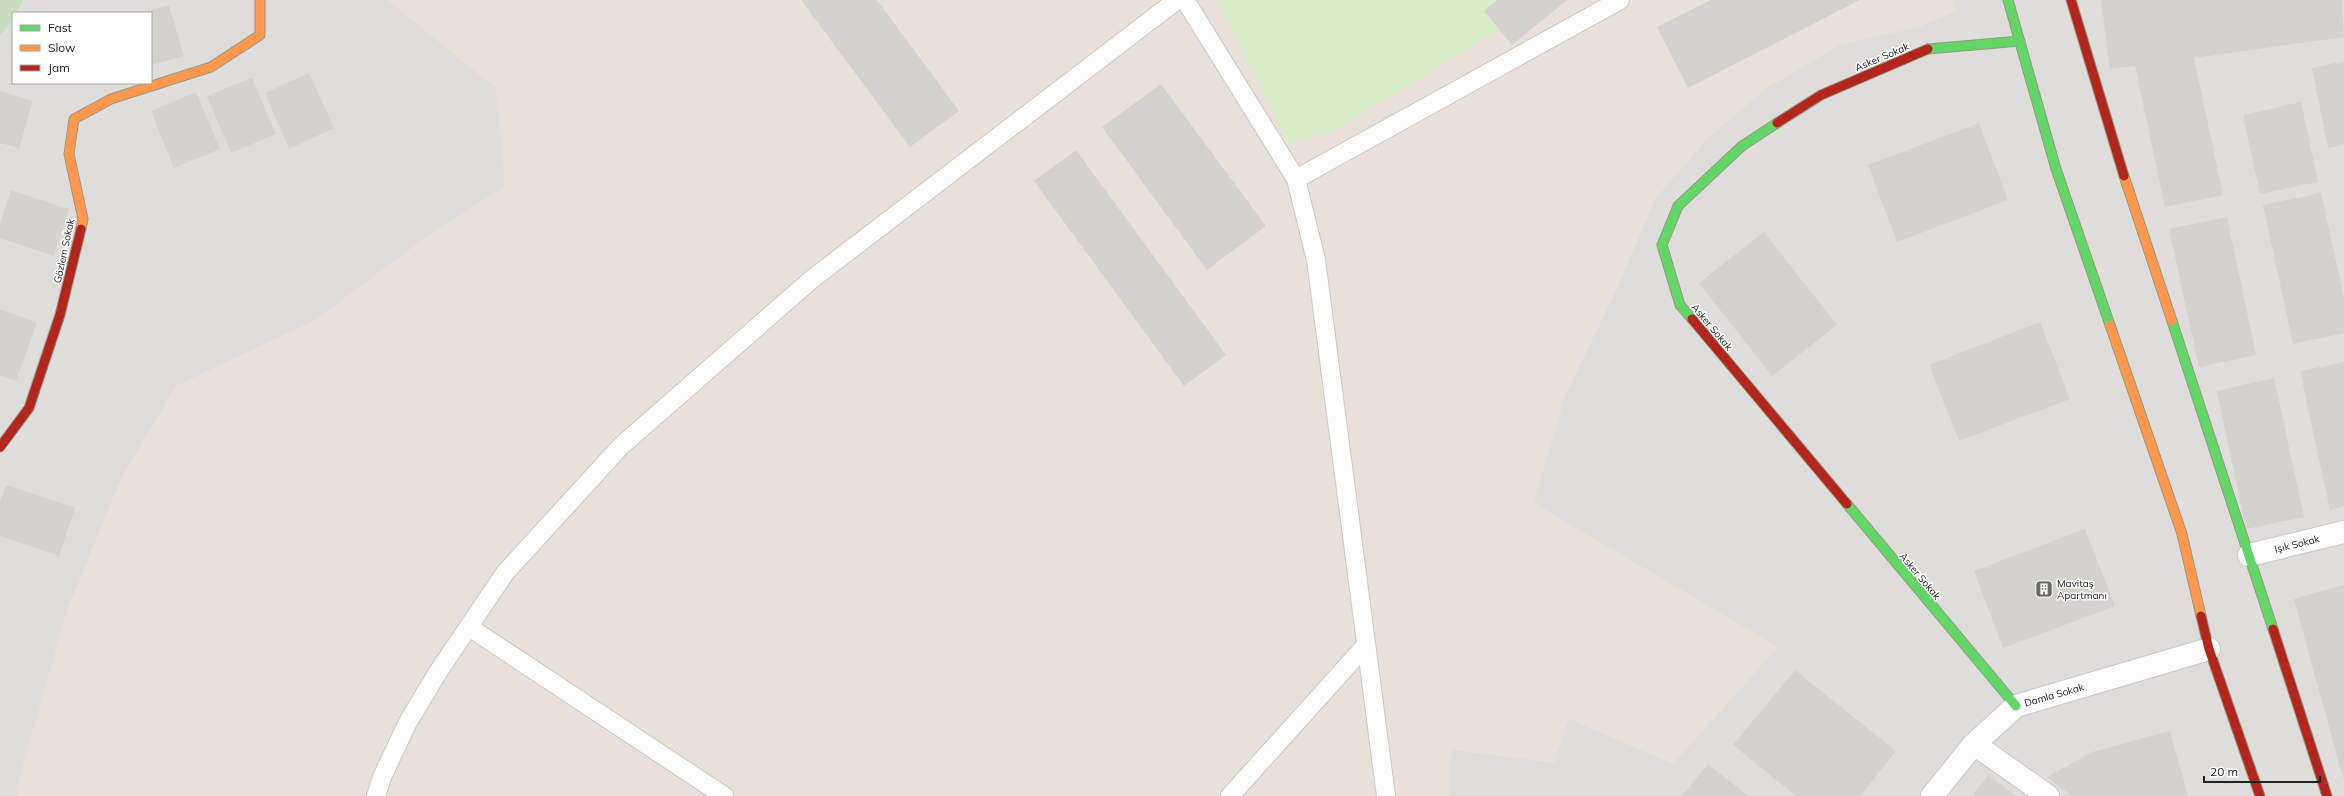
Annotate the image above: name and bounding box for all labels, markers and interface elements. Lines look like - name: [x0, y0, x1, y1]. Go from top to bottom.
- legend: [12, 12, 152, 84]
- text: Fast: [48, 20, 72, 35]
- text: Slow: [48, 40, 76, 55]
- street label: Asker Sokak: [1853, 40, 1912, 74]
- text: Jam: [48, 60, 70, 75]
- street label: Gözlem Sokak: [51, 217, 77, 284]
- street label: Asker Sokak: [1689, 301, 1736, 354]
- street label: Işık Sokak: [2273, 532, 2322, 556]
- street label: Asker Sokak: [1897, 550, 1944, 603]
- place label: Mavitaş Apartmanı: [2057, 577, 2107, 602]
- building icon: Mavitaş Apartmanı: [2034, 579, 2054, 599]
- street label: Damla Sokak: [2023, 680, 2086, 710]
- scale bar: [2204, 758, 2320, 784]
- text: 20 m: [2210, 764, 2238, 779]

